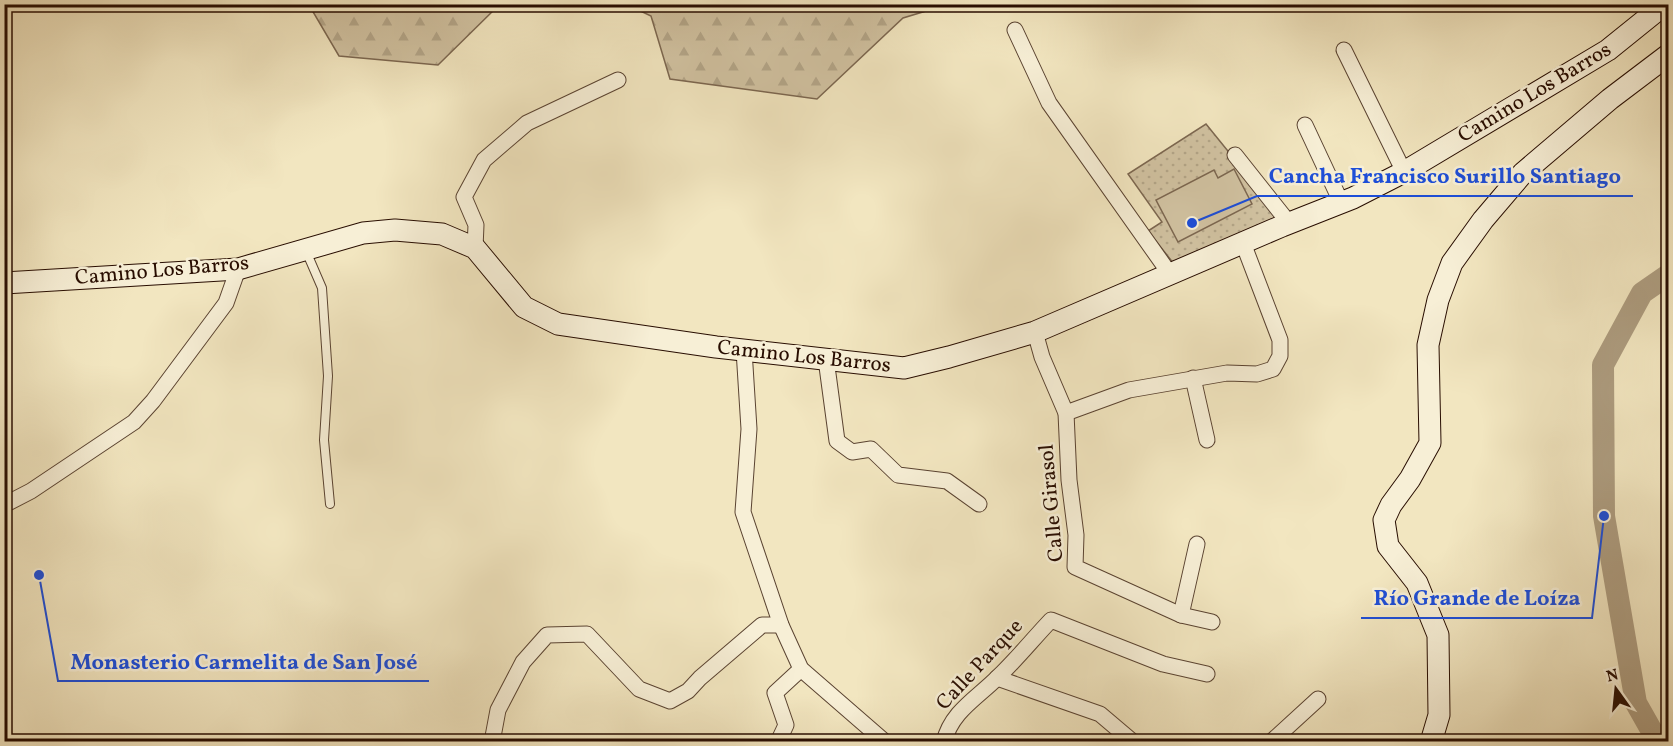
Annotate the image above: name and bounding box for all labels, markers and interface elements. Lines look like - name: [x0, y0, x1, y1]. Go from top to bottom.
- street label: Camino Los Barros: [1453, 36, 1617, 150]
- callout: Cancha Francisco Surillo Santiago: [1257, 156, 1633, 196]
- text: Cancha Francisco Surillo Santiago: [1269, 162, 1621, 193]
- street label: Camino Los Barros: [74, 249, 250, 293]
- street label: Camino Los Barros: [716, 333, 892, 381]
- street label: Calle Girasol: [1032, 443, 1072, 563]
- callout: Río Grande de Loíza: [1361, 578, 1592, 618]
- text: Río Grande de Loíza: [1374, 584, 1580, 615]
- street label: Calle Parque: [930, 613, 1030, 717]
- callout: Monasterio Carmelita de San José: [58, 641, 429, 681]
- text: Monasterio Carmelita de San José: [71, 648, 417, 679]
- north arrow: [1586, 659, 1646, 719]
- text: N: [1604, 664, 1621, 689]

